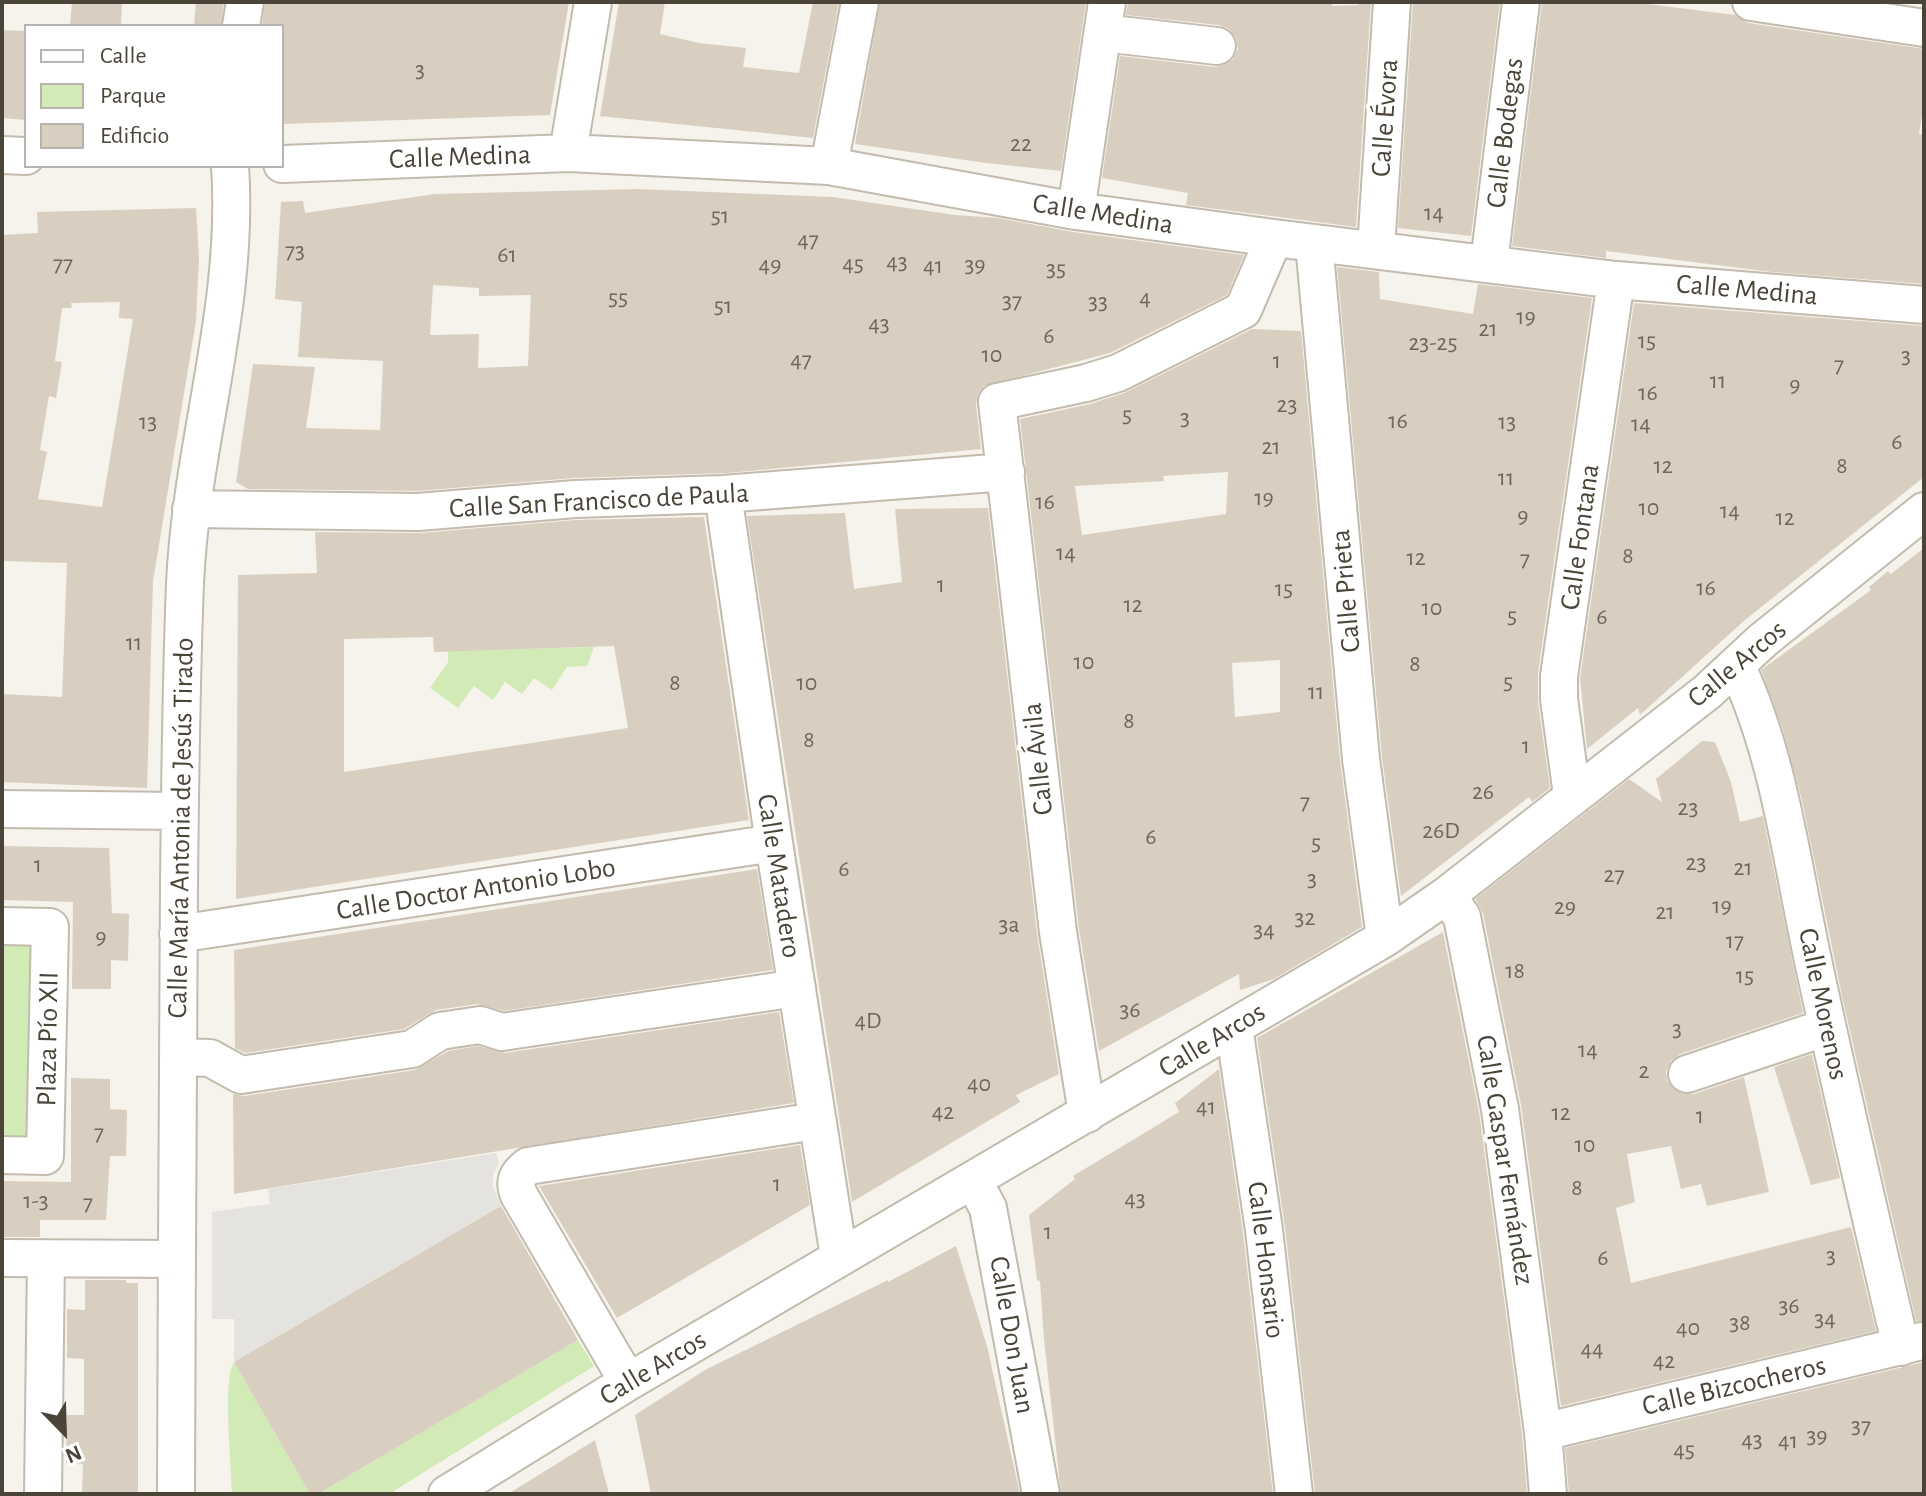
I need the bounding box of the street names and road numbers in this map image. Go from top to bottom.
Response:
street label: Calle Bodegas [1479,56,1531,210]
street label: Calle Évora [1364,58,1406,178]
street label: Calle Medina [388,138,532,176]
street label: Calle Medina [1030,186,1176,242]
street label: Calle Medina [1675,267,1819,313]
street label: Calle Fontana [1553,462,1607,612]
street label: Calle San Francisco de Paula [448,476,750,526]
street label: Calle Prieta [1324,528,1368,654]
street label: Calle Arcos [1681,613,1793,715]
street label: Calle María Antonia de Jesús Tirado [161,637,201,1019]
street label: Calle Ávila [1015,701,1061,817]
street label: Calle Matadero [749,792,809,960]
street label: Calle Doctor Antonio Lobo [334,850,618,928]
street label: Calle Morenos [1791,925,1855,1083]
street label: Plaza Pío XII [30,971,66,1107]
street label: Calle Arcos [1152,995,1272,1085]
street label: Calle Gaspar Fernández [1469,1033,1541,1287]
street label: Calle Honsario [1240,1180,1292,1340]
street label: Calle Don Juan [982,1254,1042,1416]
street label: Calle Arcos [593,1323,713,1413]
street label: Calle Bizcocheros [1639,1349,1829,1423]

